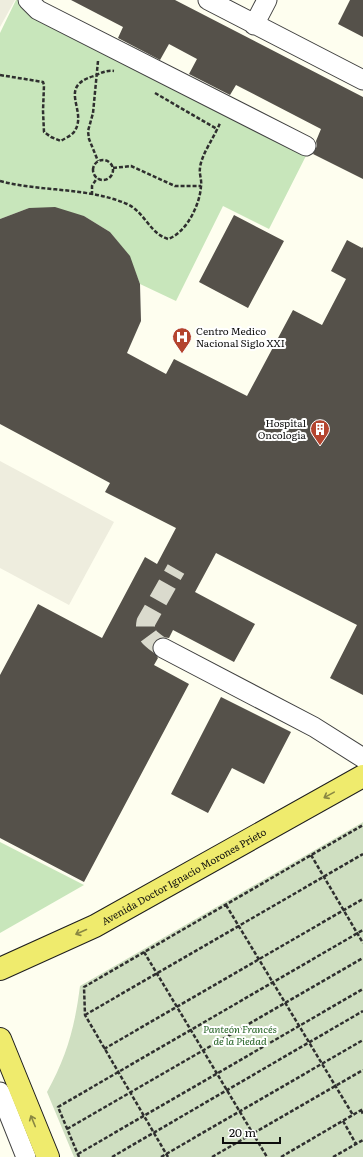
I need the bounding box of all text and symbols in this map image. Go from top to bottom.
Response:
place label: Centro Medico Nacional Siglo XXI [196,323,285,350]
hospital icon: Centro Medico Nacional Siglo XXI [171,326,193,354]
place label: Hospital Oncologia [258,415,307,442]
building icon: Hospital Oncologia [309,418,331,446]
one-way arrow [323,791,335,799]
street label: Avenida Doctor Ignacio Morones Prieto [98,824,269,928]
one-way arrow [75,929,87,936]
park label: Panteón Francés de la Piedad [203,1021,277,1048]
one-way arrow [29,1115,36,1127]
scale bar [223,1119,280,1145]
text: 20 m [229,1123,256,1141]

